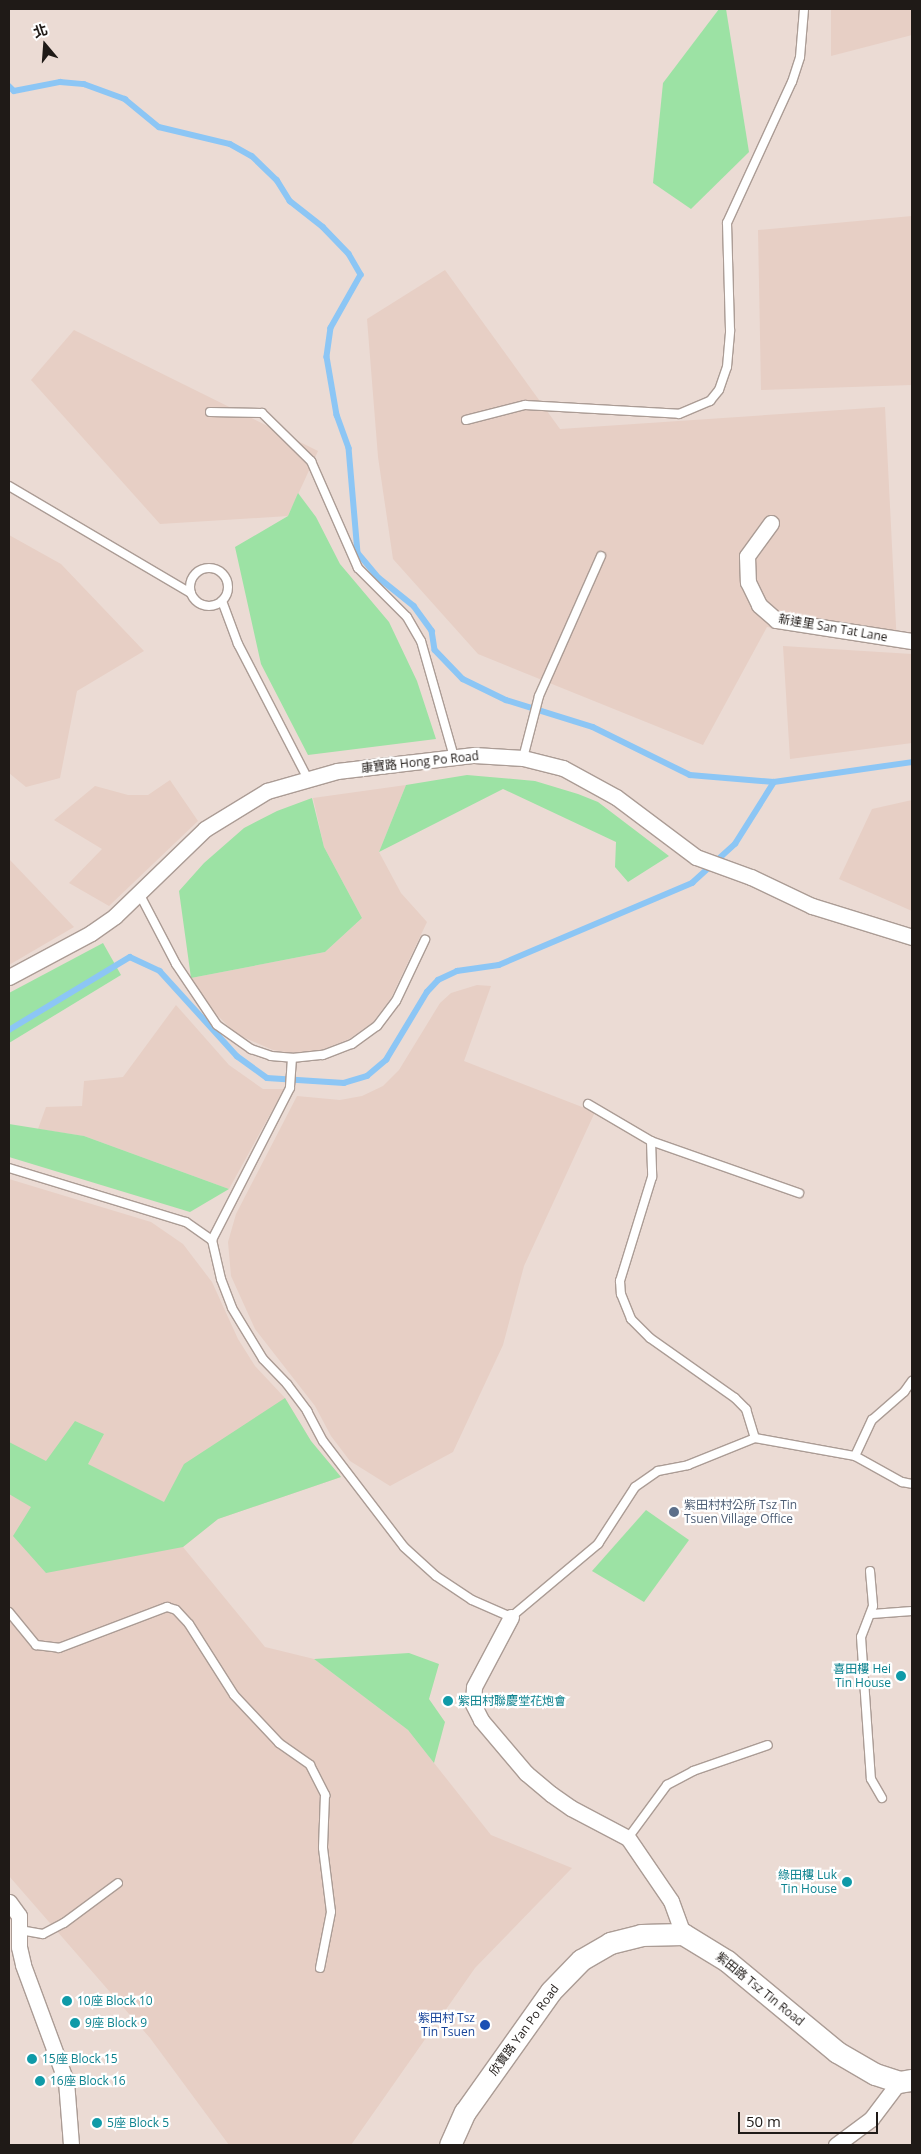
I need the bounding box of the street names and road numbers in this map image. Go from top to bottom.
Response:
street label: 新達里 San Tat Lane [777,611,889,645]
street label: 康寶路 Hong Po Road [360,749,480,775]
street label: 紫田路 Tsz Tin Road [713,1949,807,2029]
street label: 欣寶路 Yan Po Road [486,1982,562,2078]

